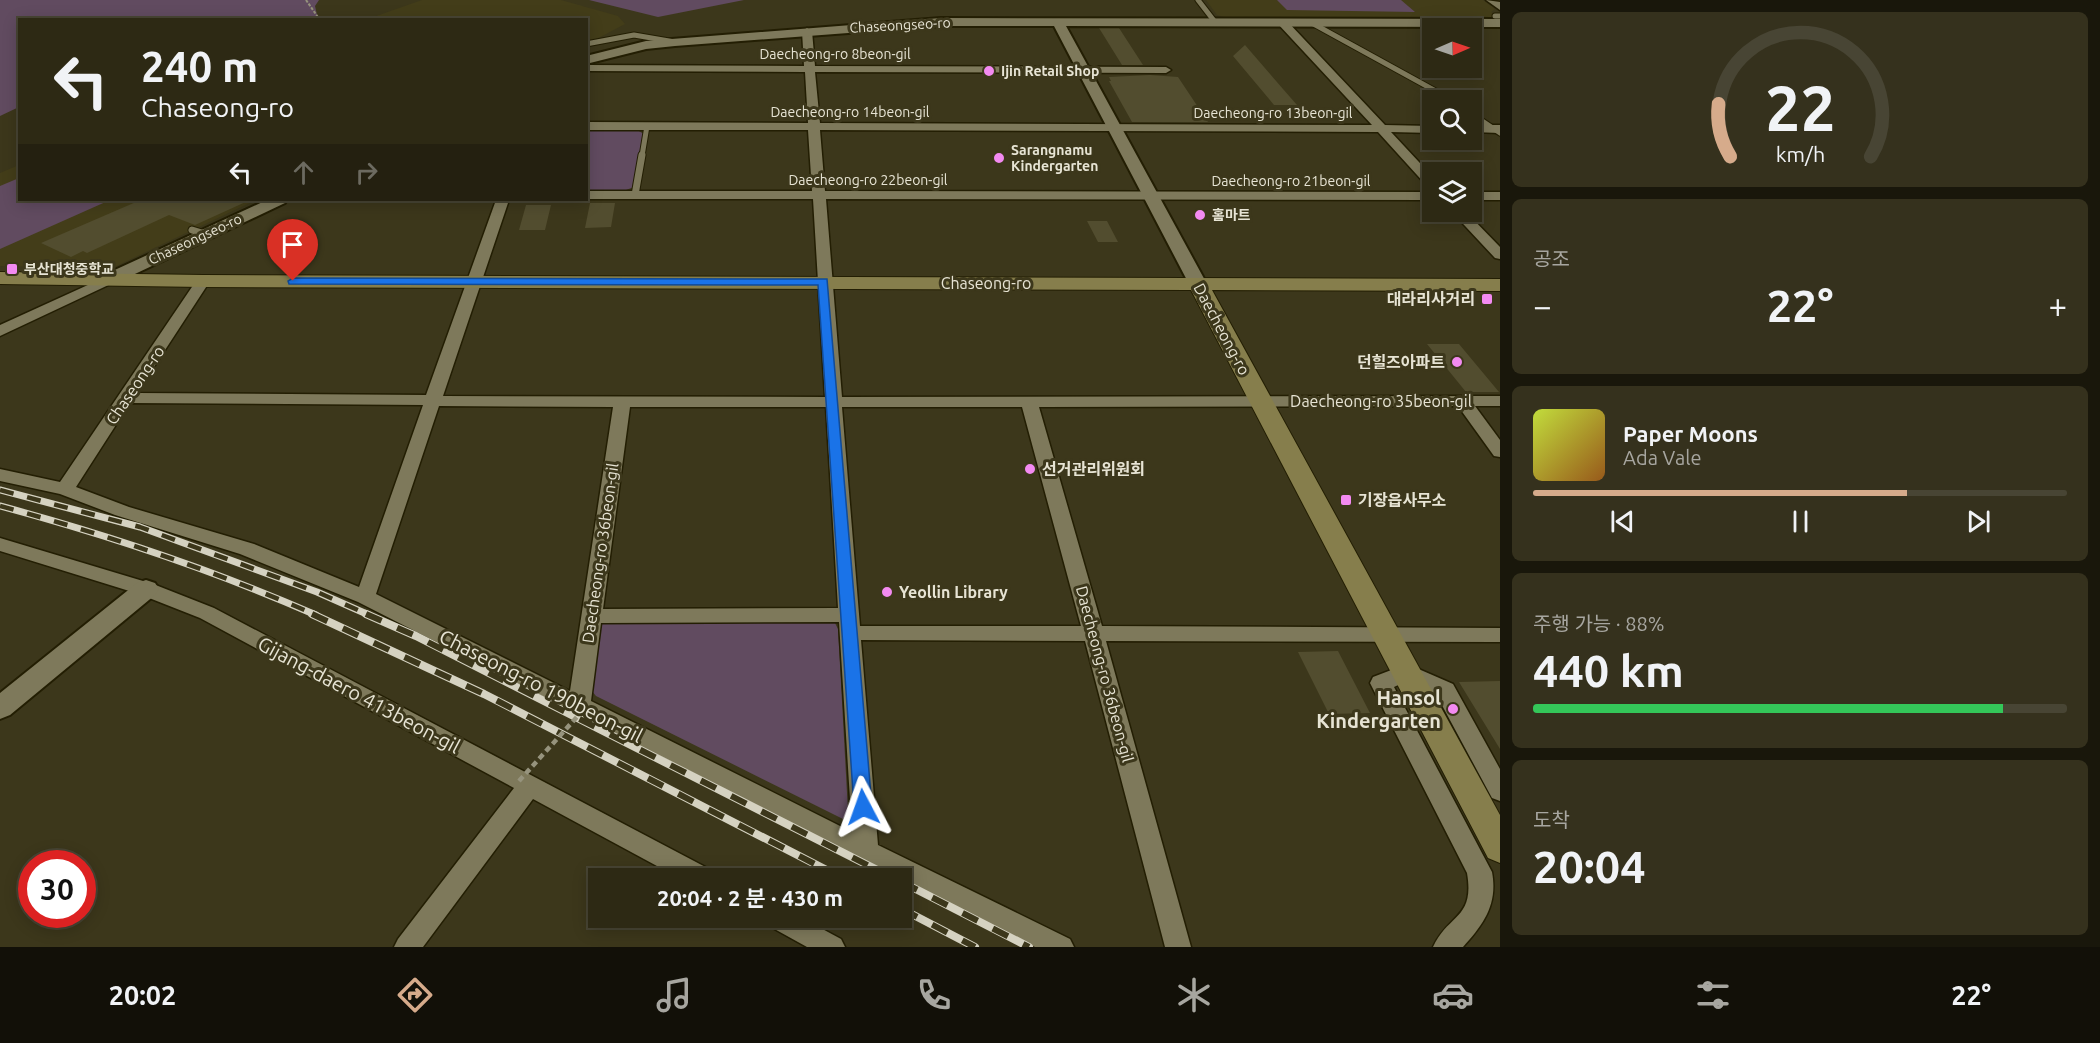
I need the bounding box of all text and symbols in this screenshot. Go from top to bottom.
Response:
street label: Chaseongseo-ro [849,14,951,36]
north arrow [1422,18,1482,78]
map controls [1422,18,1482,222]
icon: left [42,42,120,120]
text: 240 m [141,43,258,90]
street label: Daecheong-ro 8beon-gil [759,46,911,62]
place label: Ijin Retail Shop [1001,63,1099,79]
marker: Ijin Retail Shop [982,64,996,78]
text: 22 [1765,73,1835,143]
button: search [1422,90,1482,150]
text: Chaseong-ro [141,92,294,122]
street label: Daecheong-ro 14beon-gil [770,104,930,120]
street label: Daecheong-ro 13beon-gil [1193,105,1353,121]
place label: Sarangnamu Kindergarten [1011,142,1098,174]
text: km/h [1775,142,1825,166]
marker: Sarangnamu Kindergarten [992,151,1006,165]
icon: left [224,156,257,189]
icon: ahead [287,156,320,189]
icon: right [350,156,383,189]
button: layers [1422,162,1482,222]
street label: Daecheong-ro 22beon-gil [788,172,948,188]
street label: Daecheong-ro 21beon-gil [1211,173,1371,189]
place label: 홈마트 [1212,207,1251,223]
marker: 홈마트 [1193,208,1207,222]
street label: Chaseongseo-ro [146,210,244,268]
pin [267,219,318,281]
icon: arrive [276,228,309,261]
text: 공조 [1533,247,1570,270]
place label: 부산대청중학교 [24,261,114,277]
marker: 부산대청중학교 [5,262,19,276]
street label: Chaseong-ro [941,274,1031,292]
street label: Daecheong-ro [1190,280,1254,378]
text: 22° [1767,280,1833,331]
text: − [1533,287,1552,324]
text: + [2048,287,2067,324]
place label: 대라리사거리 [1387,290,1475,308]
marker: 대라리사거리 [1480,292,1494,306]
street label: Chaseong-ro [102,342,168,428]
place label: 던힐즈아파트 [1357,353,1445,371]
marker: 던힐즈아파트 [1450,355,1464,369]
street label: Daecheong-ro 35beon-gil [1290,392,1472,410]
text: Paper Moons [1623,421,1758,446]
text: Ada Vale [1623,446,1701,469]
place label: 선거관리위원회 [1042,460,1145,478]
street label: Daecheong-ro 36beon-gil [578,462,622,644]
marker: 선거관리위원회 [1023,462,1037,476]
place label: 기장읍사무소 [1358,491,1447,509]
marker: 기장읍사무소 [1339,493,1353,507]
icon: previous [1606,505,1639,538]
icon: pause [1784,505,1817,538]
icon: next [1962,505,1995,538]
place label: Yeollin Library [899,583,1008,601]
street label: Daecheong-ro 36beon-gil [1073,584,1137,764]
marker: Yeollin Library [880,585,894,599]
text: 주행 가능 · 88% [1533,612,1665,635]
street label: Chaseong-ro 190beon-gil [436,624,647,747]
street label: Gijang-daero 413beon-gil [254,631,464,758]
text: 440 km [1533,645,1684,696]
place label: Hansol Kindergarten [1316,686,1441,732]
marker: Hansol Kindergarten [1446,702,1460,716]
position arrow [831,775,895,839]
text: 도착 [1533,808,1570,831]
text: 20:04 [1533,841,1646,892]
speed limit sign: 30 [18,850,96,928]
text: 20:04 · 2 분 · 430 m [657,885,843,910]
icon: directions [394,974,436,1016]
icon: music [653,974,695,1016]
icon: phone [913,974,955,1016]
icon: climate [1173,974,1215,1016]
icon: car [1432,974,1474,1016]
icon: filters [1692,974,1734,1016]
text: 20:02 [109,980,176,1010]
text: 22° [1951,980,1991,1010]

